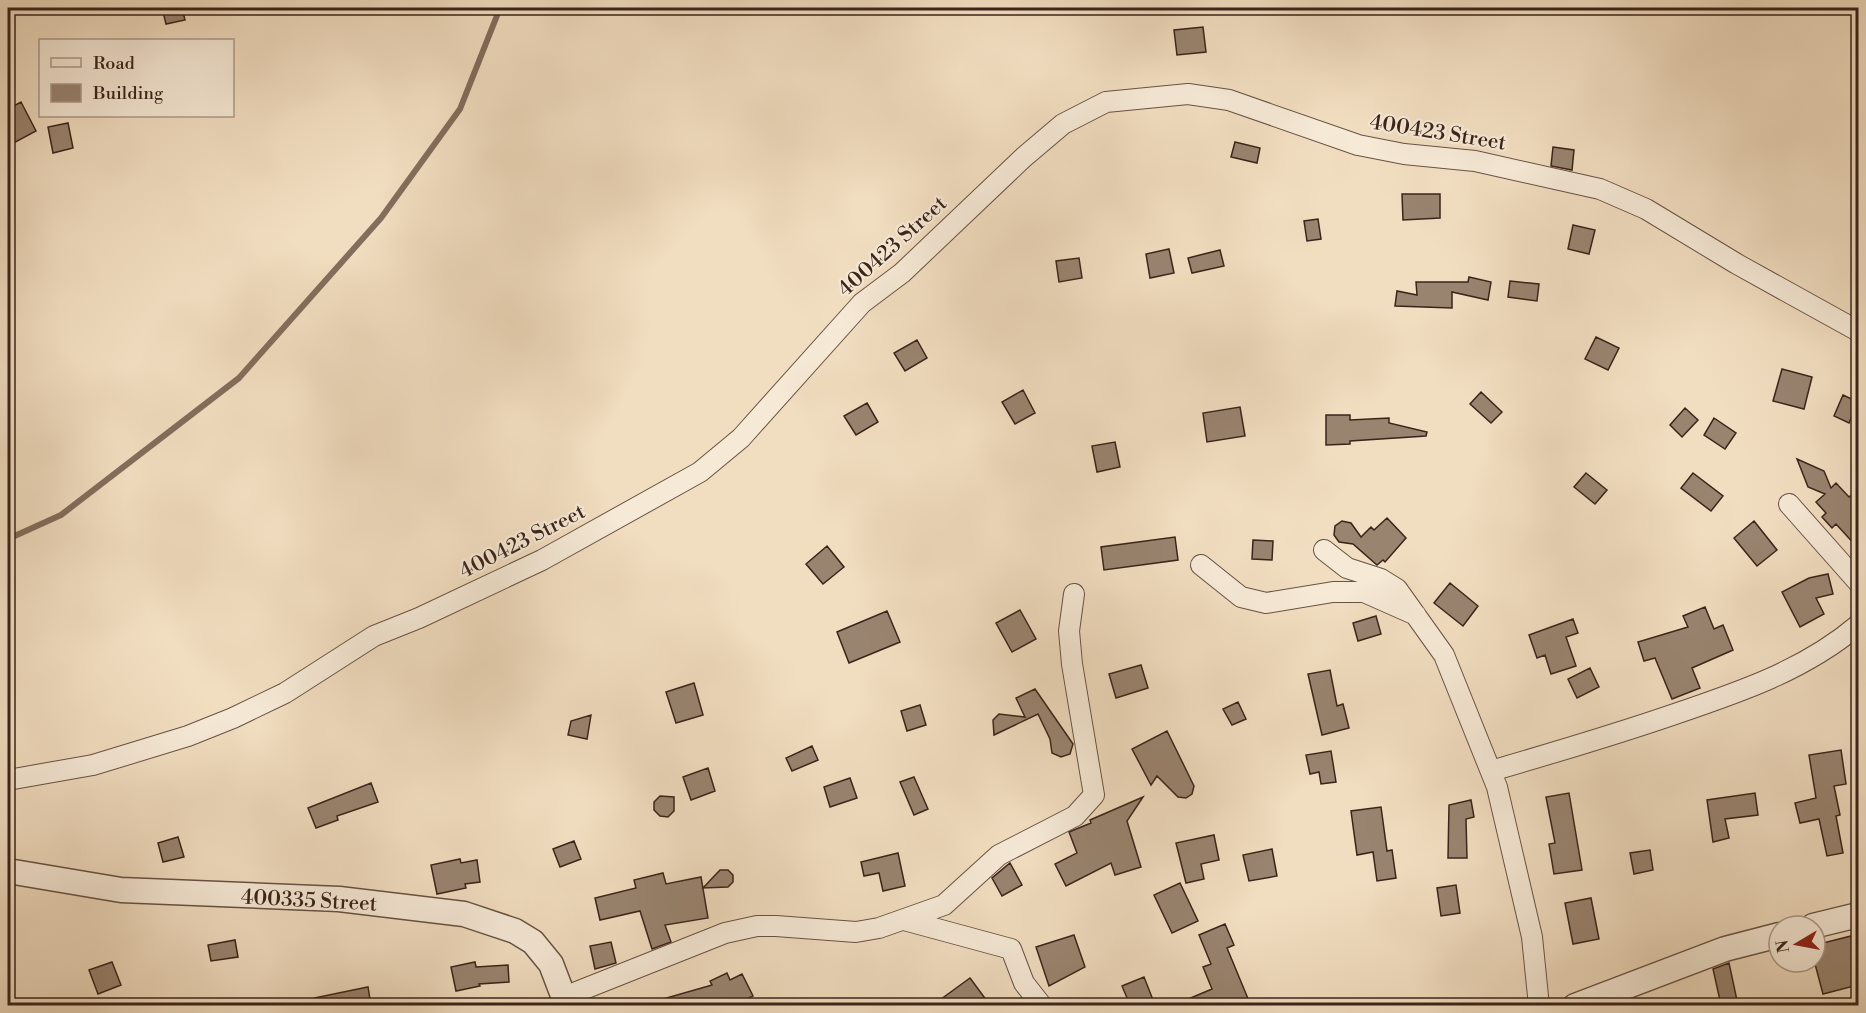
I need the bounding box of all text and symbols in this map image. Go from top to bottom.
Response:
legend [39,39,234,117]
text: Road [93,52,136,75]
text: Building [92,82,164,105]
street label: 400423 Street [1368,109,1508,157]
street label: 400423 Street [833,191,953,302]
street label: 400423 Street [455,499,590,585]
street label: 400335 Street [240,884,378,918]
north arrow [1767,914,1827,974]
text: N [1772,938,1794,954]

